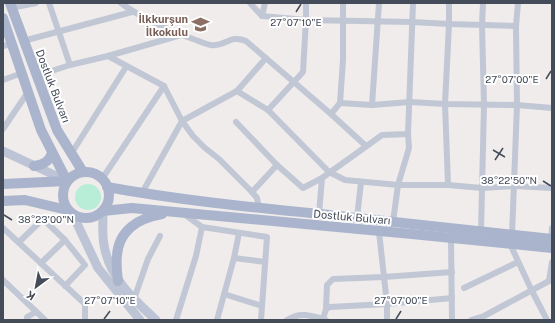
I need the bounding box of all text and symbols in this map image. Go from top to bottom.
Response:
place label: İlkkurşun İlkokulu [138,12,188,38]
school or university icon: İlkkurşun İlkokulu [191,15,211,35]
text: 27°07'10"E [270,16,322,28]
street label: Dostluk Bulvarı [34,48,72,124]
text: 27°07'00"E [485,73,539,85]
text: 38°22'50"N [481,174,537,186]
street label: Dostluk Bulvarı [313,208,391,226]
text: 38°23'00"N [18,213,74,225]
north arrow [16,267,56,307]
text: K [24,288,37,303]
text: 27°07'10"E [84,294,136,306]
text: 27°07'00"E [374,294,428,306]

